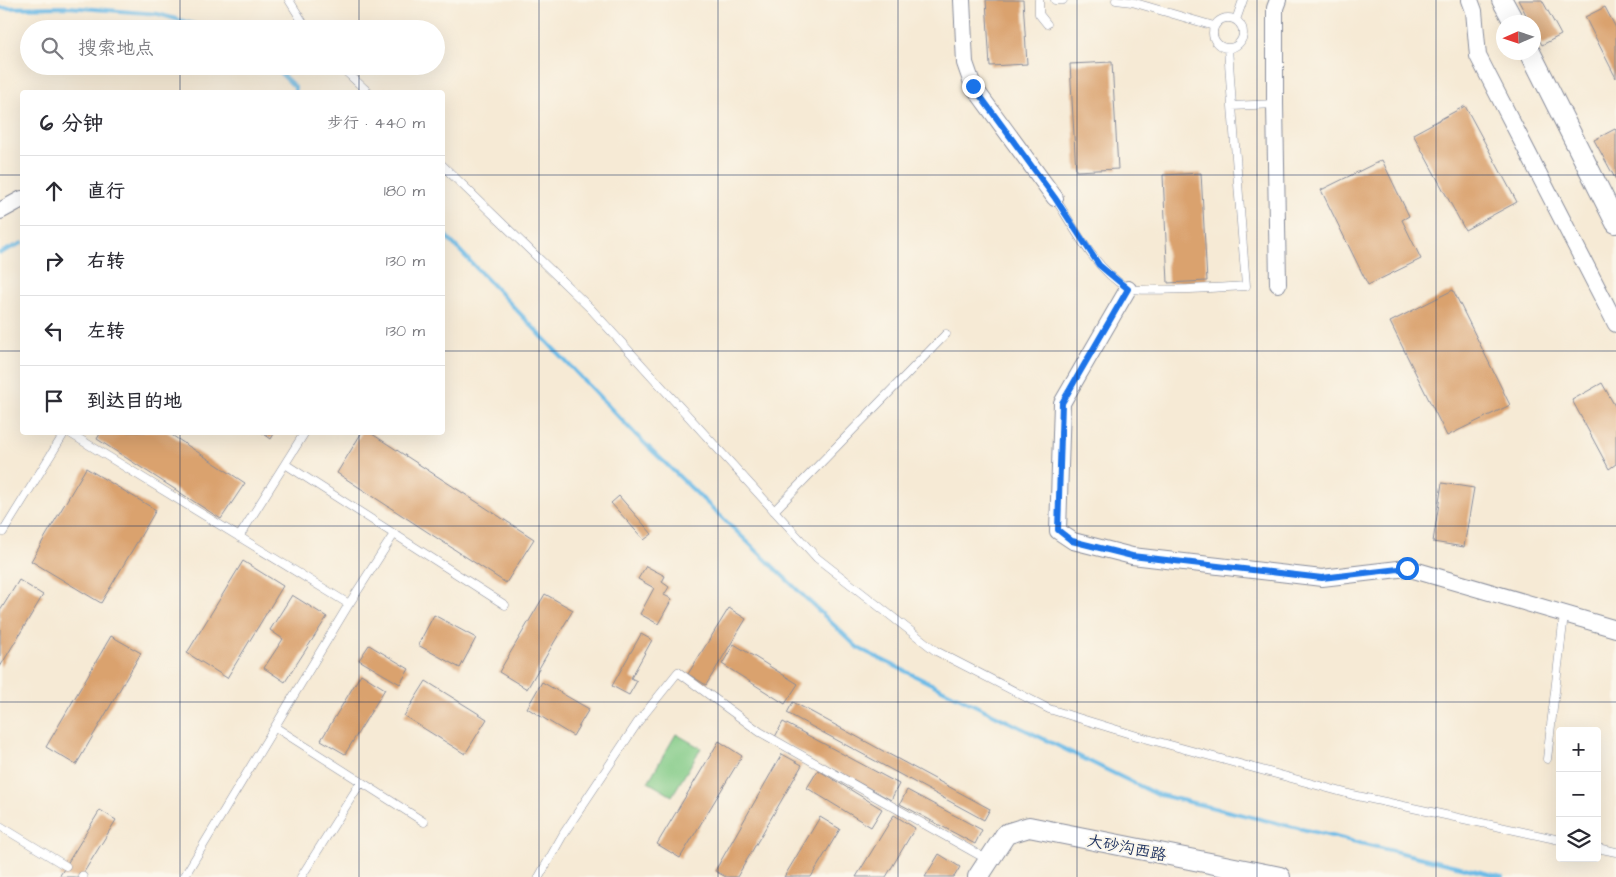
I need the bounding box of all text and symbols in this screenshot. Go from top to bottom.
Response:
north arrow [1496,15,1541,60]
search box [20,20,445,75]
icon: search [38,34,66,62]
text: 搜索地点 [78,35,154,62]
route end [962,75,985,98]
text: 6 分钟 [40,109,104,138]
text: 步行 · 440 m [327,112,425,134]
icon: ahead [40,177,68,205]
text: 直行 [87,178,125,205]
text: 180 m [384,180,425,202]
icon: right [40,247,68,275]
text: 右转 [87,248,125,275]
text: 130 m [386,250,425,272]
icon: left [40,317,68,345]
text: 左转 [87,318,125,345]
text: 130 m [386,320,425,342]
icon: arrive [40,387,68,415]
text: 到达目的地 [87,388,182,415]
route start [1396,557,1419,580]
map controls [1556,727,1601,862]
button: + [1556,727,1601,772]
button: − [1556,772,1601,817]
button: layers [1556,817,1601,862]
street label: 大砂沟西路 [1085,830,1168,866]

